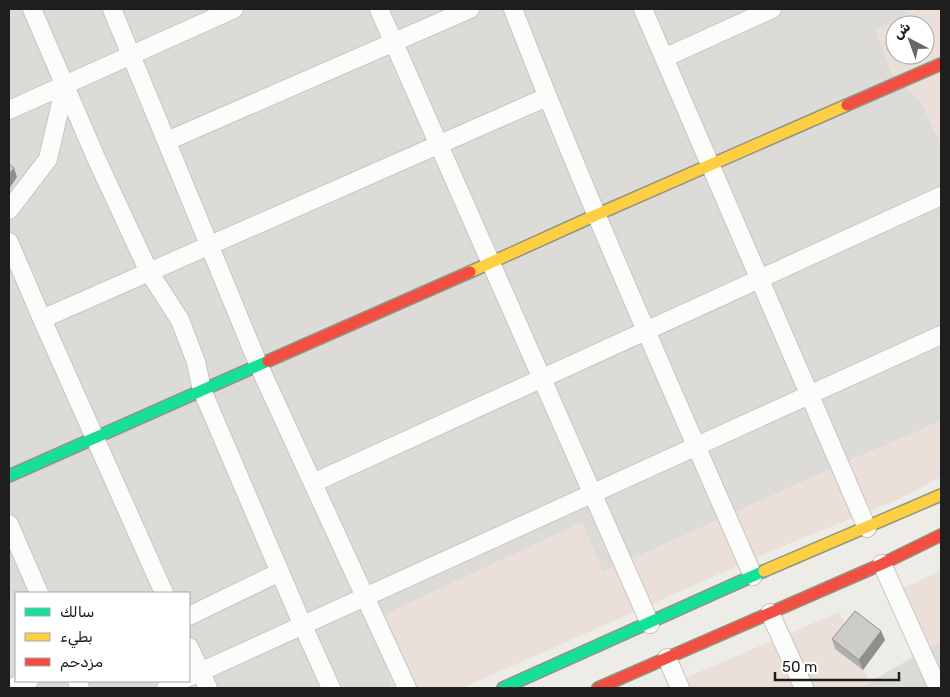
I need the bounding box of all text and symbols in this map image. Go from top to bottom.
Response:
north arrow [885,15,935,65]
text: ش [890,18,914,43]
legend [15,592,190,682]
text: سالك [60,603,95,621]
text: بطيء [60,628,93,649]
scale bar [775,650,899,682]
text: مزدحم [60,653,103,672]
text: 50 m [782,658,817,676]

